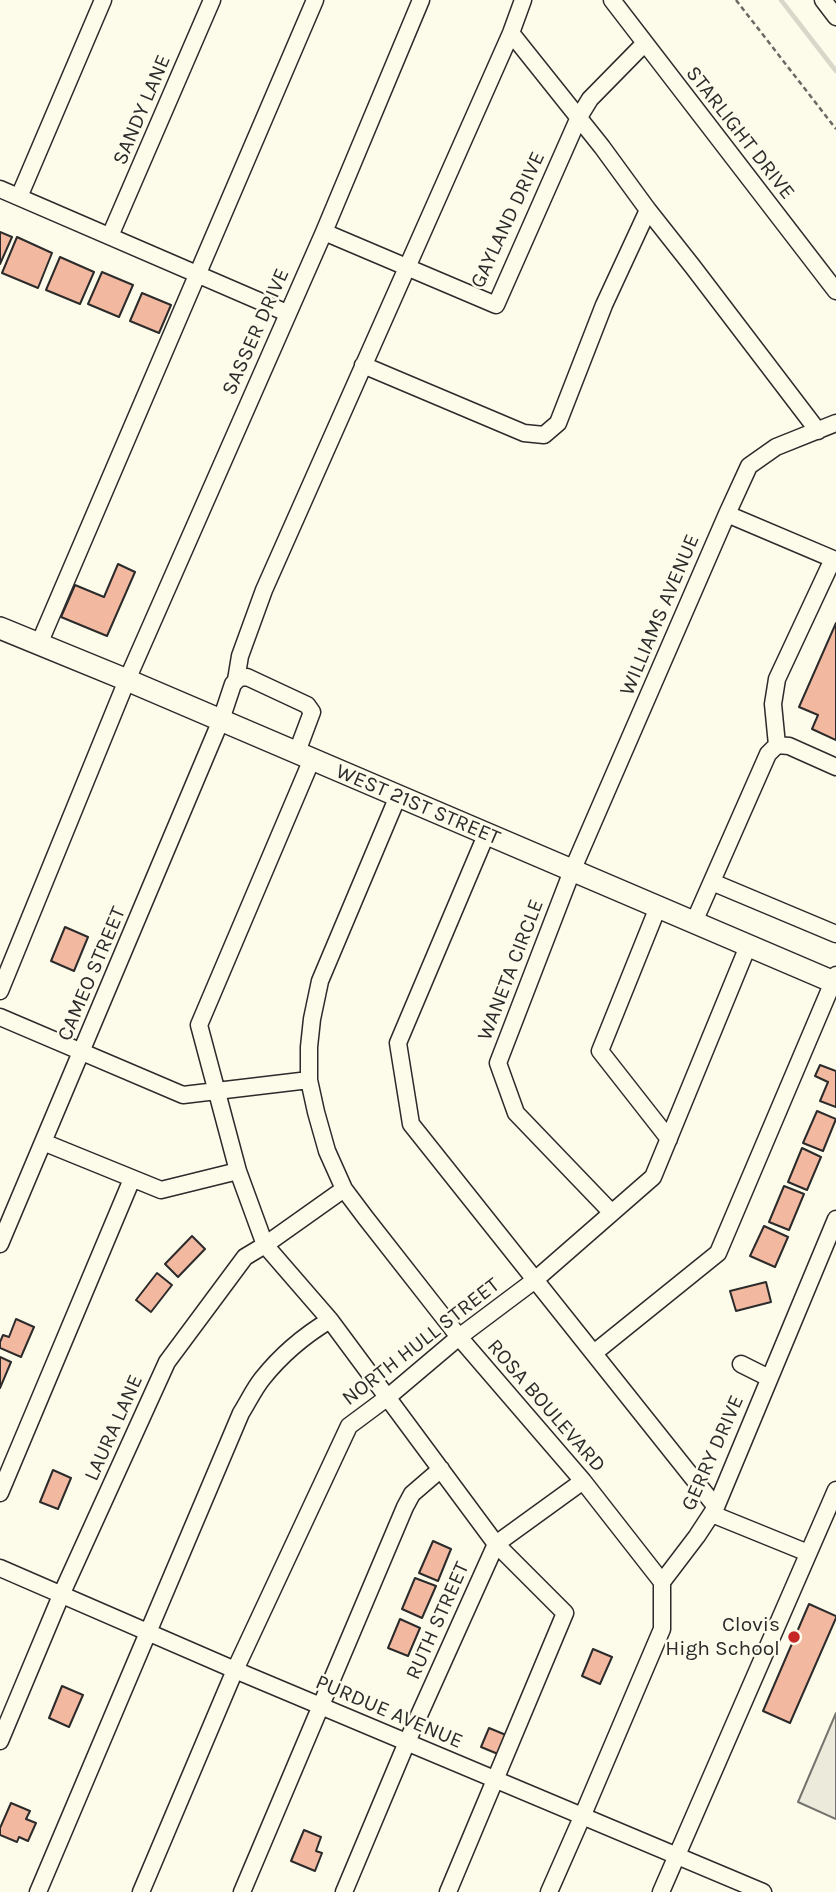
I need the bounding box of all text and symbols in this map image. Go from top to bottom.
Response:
street label: SANDY LANE [108,51,176,169]
street label: STARLIGHT DRIVE [680,61,800,205]
street label: GAYLAND DRIVE [465,148,551,292]
street label: SASSER DRIVE [217,265,295,399]
street label: WILLIAMS AVENUE [615,531,705,699]
street label: WEST 21ST STREET [332,759,504,851]
street label: WANETA CIRCLE [473,896,549,1044]
street label: CAMEO STREET [52,903,132,1045]
street label: NORTH HULL STREET [337,1273,505,1411]
street label: ROSA BOULEVARD [481,1334,611,1478]
street label: LAURA LANE [79,1371,149,1485]
street label: GERRY DRIVE [676,1391,750,1515]
street label: RUTH STREET [401,1558,475,1684]
place label: Clovis High School [665,1612,780,1662]
marker: Clovis High School [786,1629,802,1645]
street label: PURDUE AVENUE [312,1670,466,1754]

